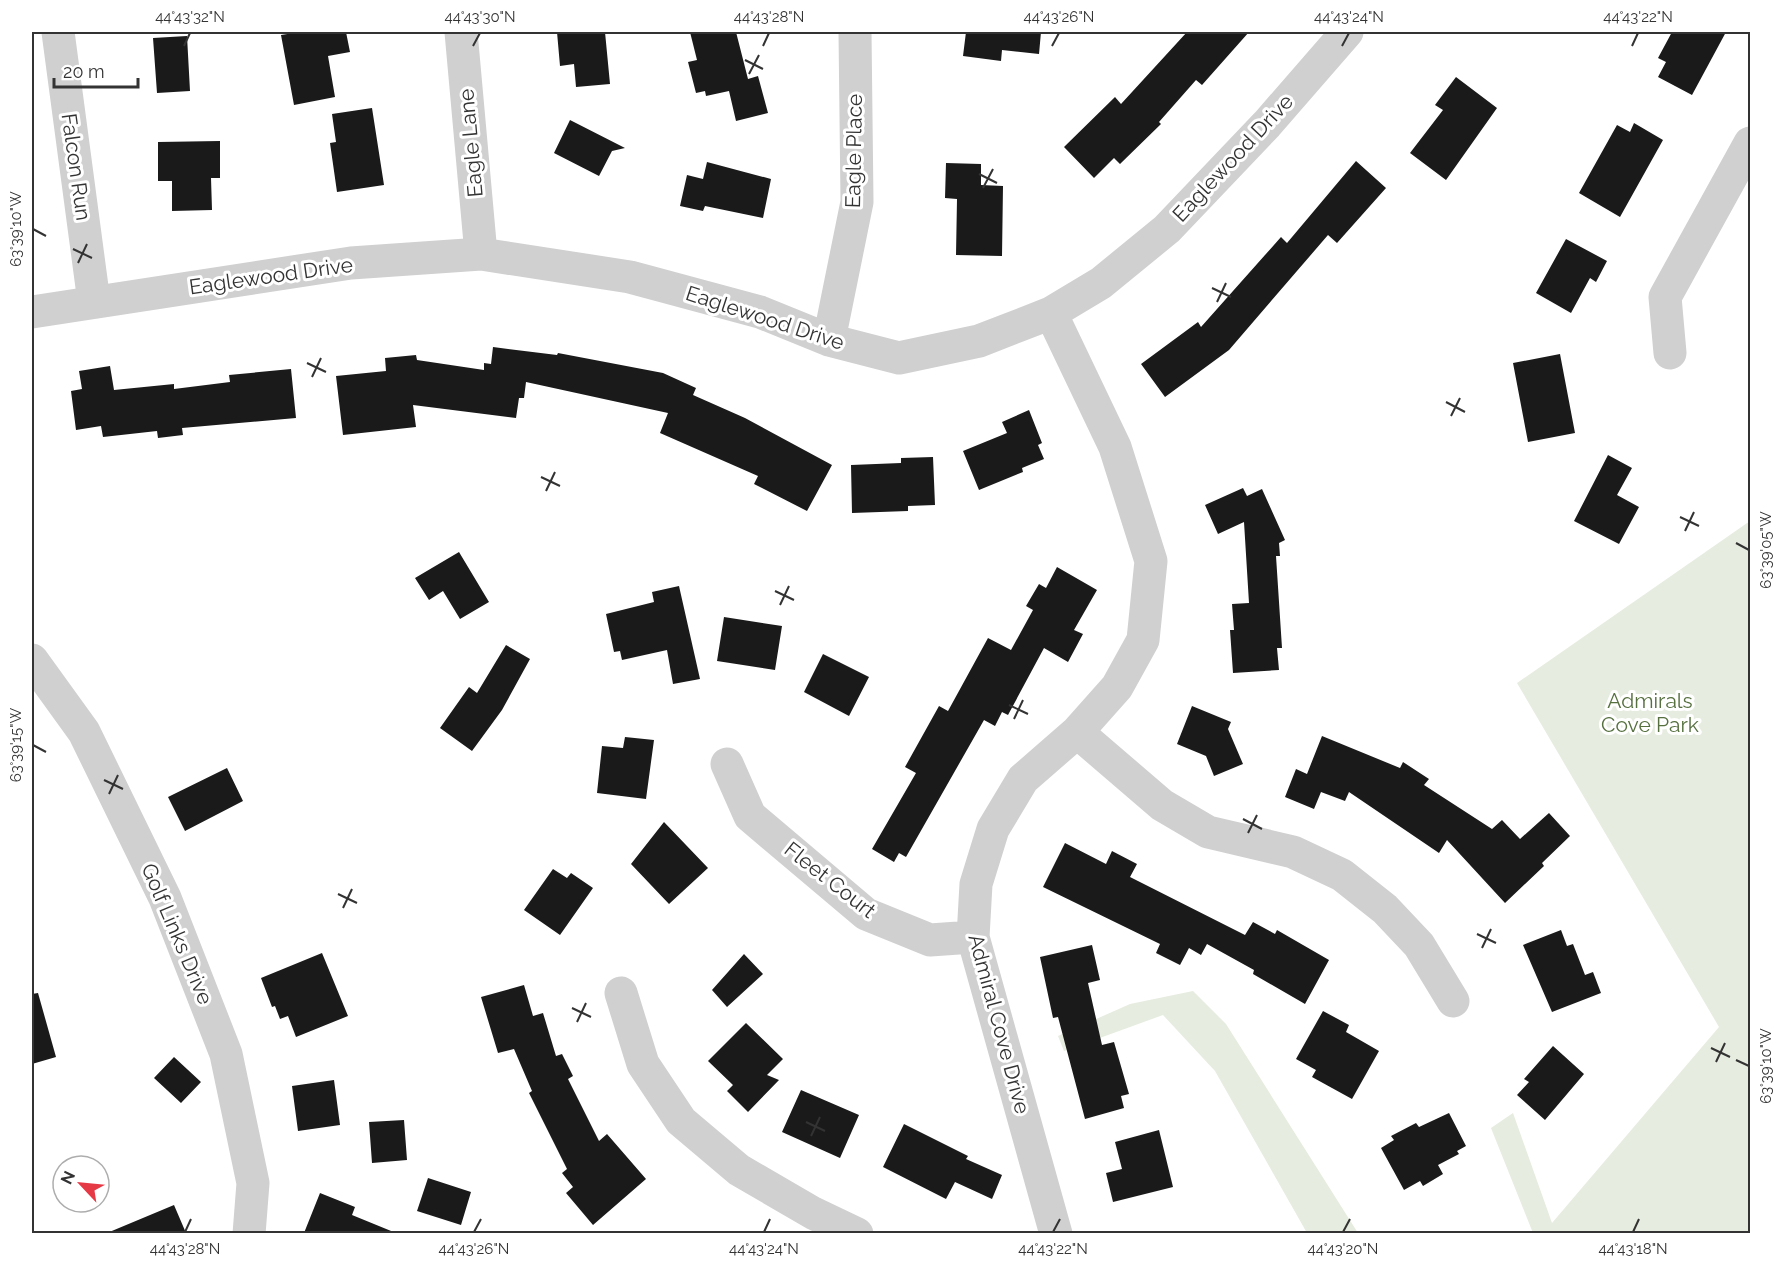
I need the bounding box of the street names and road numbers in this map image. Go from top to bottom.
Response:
street label: Eagle Lane [453,88,488,198]
street label: Eaglewood Drive [1167,89,1298,227]
street label: Eagle Place [840,94,867,208]
street label: Falcon Run [57,112,96,222]
street label: Eaglewood Drive [187,252,354,299]
street label: Eaglewood Drive [683,280,848,355]
street label: Fleet Court [780,836,881,923]
street label: Golf Links Drive [136,859,218,1008]
street label: Admiral Cove Drive [963,931,1036,1117]

